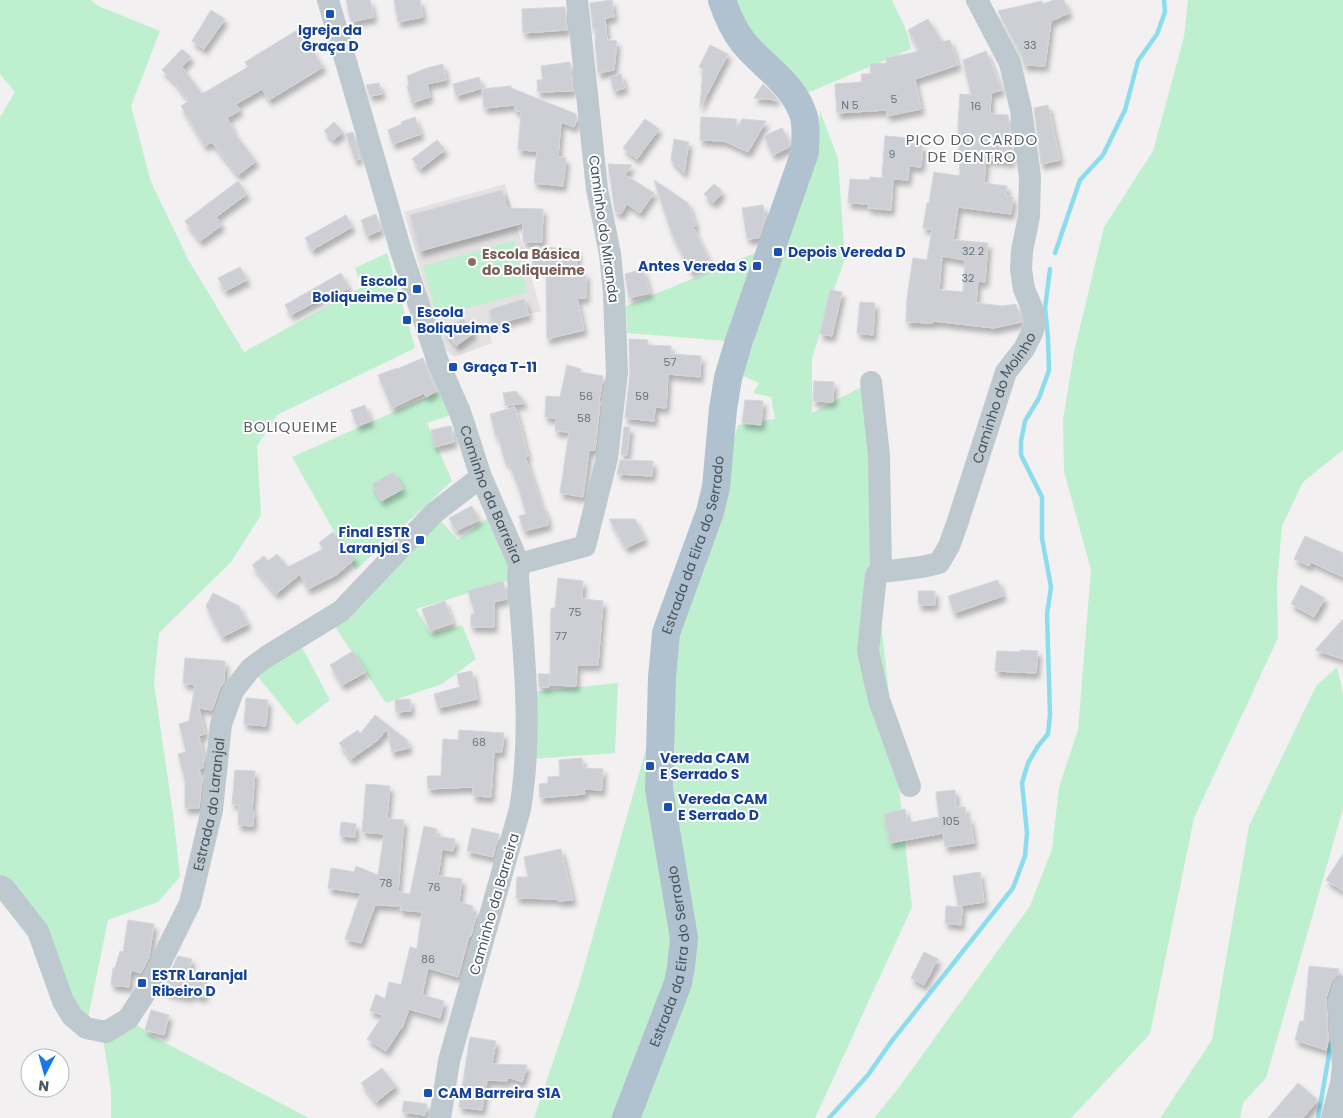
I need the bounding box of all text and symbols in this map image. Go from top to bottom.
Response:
marker: Igreja da Graça D [324,8,336,20]
place label: Igreja da Graça D [298,20,362,56]
house number: 33 [1024,37,1036,53]
house number: 5 [891,91,898,107]
house number: N 5 [841,97,859,113]
house number: 16 [971,98,981,114]
district label: PICO DO CARDO DE DENTRO [906,129,1038,167]
house number: 9 [889,146,896,162]
street label: Caminho do Miranda [584,154,624,304]
place label: Depois Vereda D [788,242,906,262]
house number: 32 2 [962,243,984,259]
place label: Escola Básica do Boliqueime [482,244,585,280]
marker: Depois Vereda D [772,246,784,258]
marker: Escola Básica do Boliqueime [466,256,478,268]
place label: Antes Vereda S [638,256,747,276]
marker: Antes Vereda S [751,260,763,272]
house number: 32 [962,270,974,286]
place label: Escola Boliqueime D [312,271,407,307]
marker: Escola Boliqueime D [411,283,423,295]
place label: Escola Boliqueime S [417,302,511,338]
marker: Escola Boliqueime S [401,314,413,326]
street label: Caminho do Moinho [967,329,1041,466]
house number: 57 [664,354,676,370]
place label: Graça T-11 [463,357,537,377]
marker: Graça T-11 [447,361,459,373]
house number: 56 [579,388,593,404]
house number: 59 [635,388,649,404]
house number: 58 [577,410,591,426]
district label: BOLIQUEIME [243,416,339,437]
street label: Caminho da Barreira [455,423,527,566]
street label: Estrada da Eira do Serrado [656,455,729,637]
place label: Final ESTR Laranjal S [339,522,410,558]
marker: Final ESTR Laranjal S [414,534,426,546]
house number: 75 [569,604,582,620]
house number: 77 [555,628,567,644]
house number: 68 [472,734,486,750]
street label: Estrada do Laranjal [188,737,230,873]
place label: Vereda CAM E Serrado S [660,748,749,784]
marker: Vereda CAM E Serrado S [644,760,656,772]
place label: Vereda CAM E Serrado D [678,789,767,825]
marker: Vereda CAM E Serrado D [662,801,674,813]
house number: 105 [942,813,960,829]
street label: Caminho da Barreira [464,831,524,977]
street label: Estrada da Eira do Serrado [644,864,695,1050]
house number: 78 [380,875,393,891]
house number: 76 [428,879,441,895]
house number: 86 [421,951,435,967]
place label: ESTR Laranjal Ribeiro D [152,965,247,1001]
marker: ESTR Laranjal Ribeiro D [136,977,148,989]
north arrow [20,1048,70,1098]
text: N [37,1075,50,1096]
place label: CAM Barreira S1A [438,1083,562,1103]
marker: CAM Barreira S1A [422,1087,434,1099]

